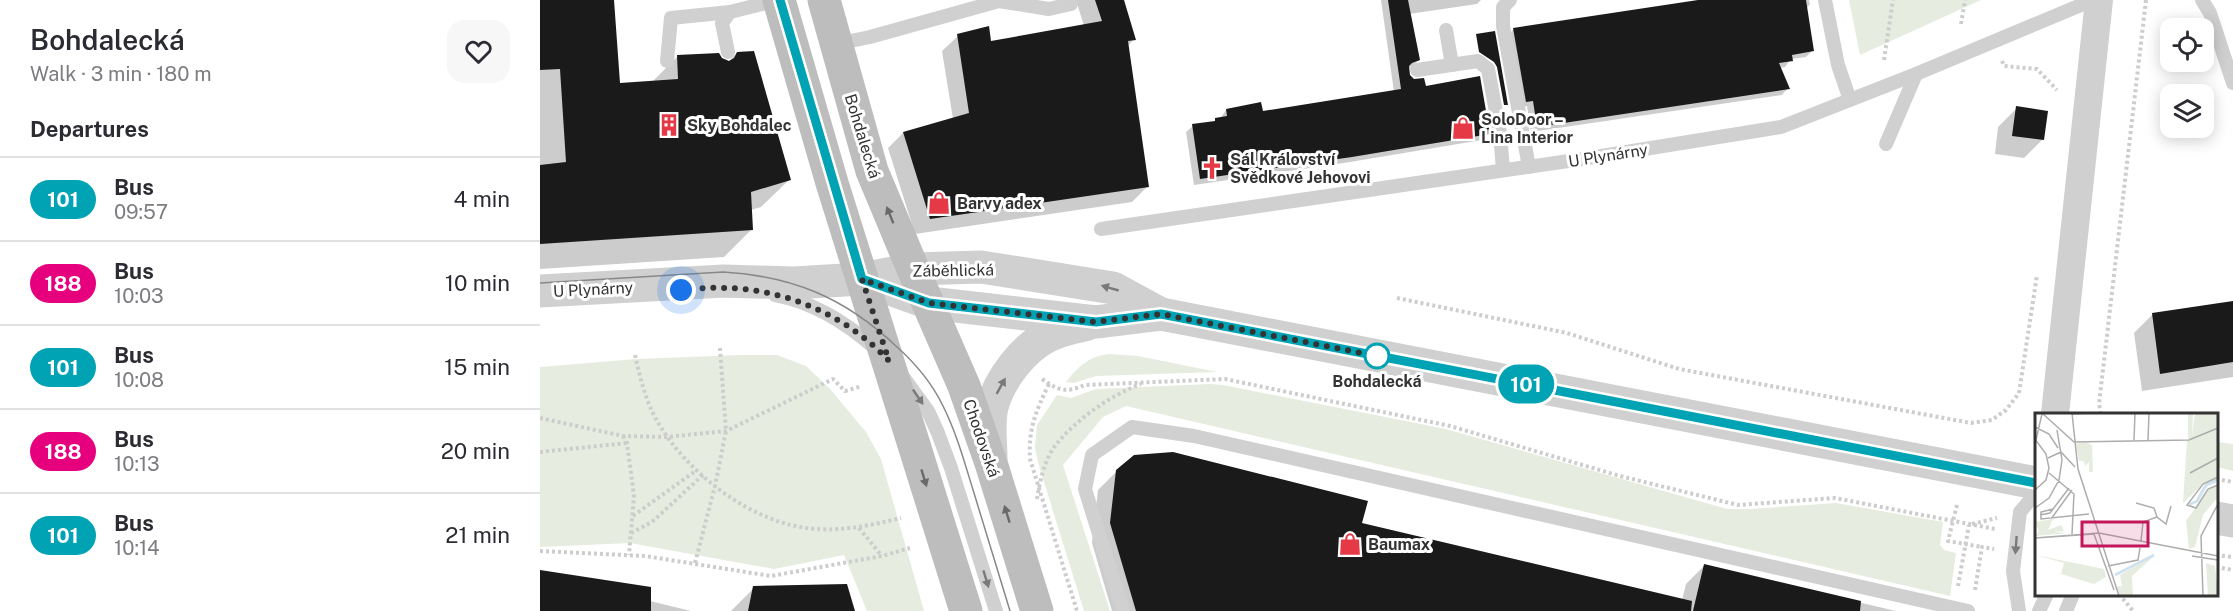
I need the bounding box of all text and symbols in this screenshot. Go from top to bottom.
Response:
map controls [2160,18,2214,138]
button: locate [2160,18,2214,72]
button: heart [447,20,510,83]
text: Bohdalecká [30,23,185,56]
text: Walk · 3 min · 180 m [30,62,212,86]
button: layers [2160,84,2214,138]
street label: Bohdalecká [841,92,884,181]
place label: SoloDoor – Lina Interior [1481,110,1573,147]
building icon: Sky Bohdalec [656,112,682,138]
shop icon: SoloDoor – Lina Interior [1450,115,1476,141]
text: Departures [30,116,149,142]
place label: Sky Bohdalec [687,116,792,135]
street label: U Plynárny [1567,140,1650,171]
place label: Sál Království Svědkové Jehovovi [1230,150,1371,187]
church icon: Sál Království Svědkové Jehovovi [1199,155,1225,181]
text: Bus [114,174,154,200]
text: 4 min [454,186,510,212]
text: 101 [47,187,79,212]
shop icon: Barvy adex [926,190,952,216]
place label: Barvy adex [957,194,1042,213]
text: 09:57 [114,200,168,224]
one-way arrow [885,206,895,224]
text: Bus [114,258,154,284]
street label: Záběhlická [912,260,994,281]
text: 10 min [445,270,510,296]
text: 188 [44,271,82,296]
your location [666,275,696,305]
street label: U Plynárny [552,278,634,301]
one-way arrow [1101,283,1119,292]
text: 10:03 [114,284,164,308]
text: Bus [114,342,154,368]
marker: Bohdalecká [1364,343,1390,369]
text: 15 min [444,354,510,380]
text: 101 [47,355,79,380]
line badge: 101 [1492,364,1560,404]
text: 10:08 [114,368,164,392]
place label: Bohdalecká [1332,372,1422,391]
text: 101 [1510,372,1542,397]
one-way arrow [996,378,1007,394]
one-way arrow [912,388,924,404]
street label: Chodovská [959,397,1004,480]
inset map [2035,413,2218,596]
text: Bus [114,426,154,452]
text: 20 min [441,438,510,464]
text: 188 [44,439,82,464]
text: 10:13 [114,452,160,476]
one-way arrow [920,469,930,487]
one-way arrow [1002,505,1011,523]
text: Bus [114,510,154,536]
text: 21 min [445,522,510,548]
text: 101 [47,523,79,548]
shop icon: Baumax [1337,531,1363,557]
place label: Baumax [1368,535,1431,554]
one-way arrow [2011,535,2021,554]
text: 10:14 [114,536,160,560]
one-way arrow [981,570,991,588]

